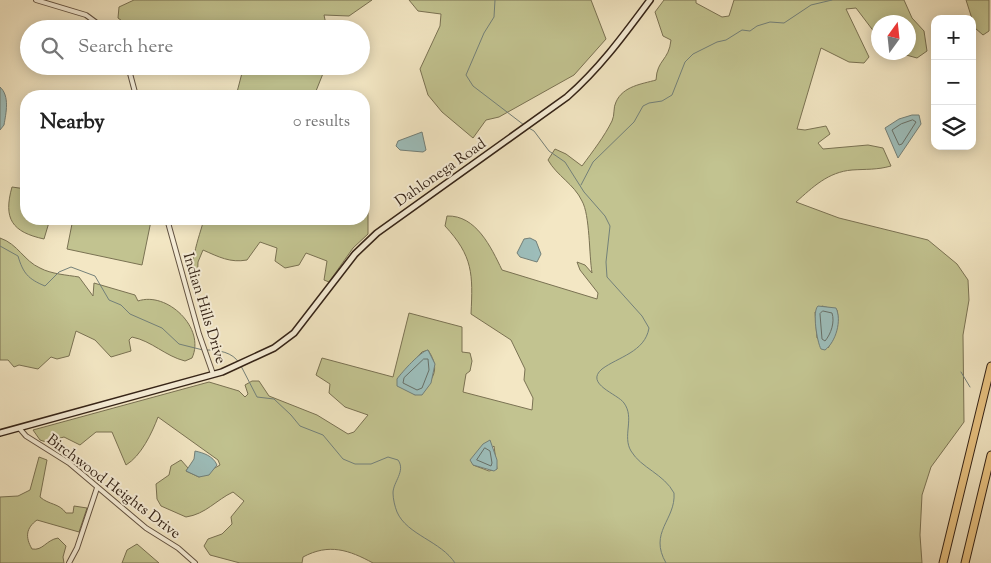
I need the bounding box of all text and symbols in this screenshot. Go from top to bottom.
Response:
north arrow [871,15,916,60]
map controls [931,15,976,150]
button: + [931,15,976,60]
search box [20,20,370,75]
icon: search [38,34,66,62]
text: Search here [78,34,173,61]
button: − [931,60,976,105]
button: layers [931,105,976,150]
text: Nearby [40,108,105,138]
text: 0 results [293,111,350,134]
street label: Dahlonega Road [391,134,491,212]
street label: Indian Hills Drive [177,250,230,367]
street label: Birchwood Heights Drive [42,430,184,545]

